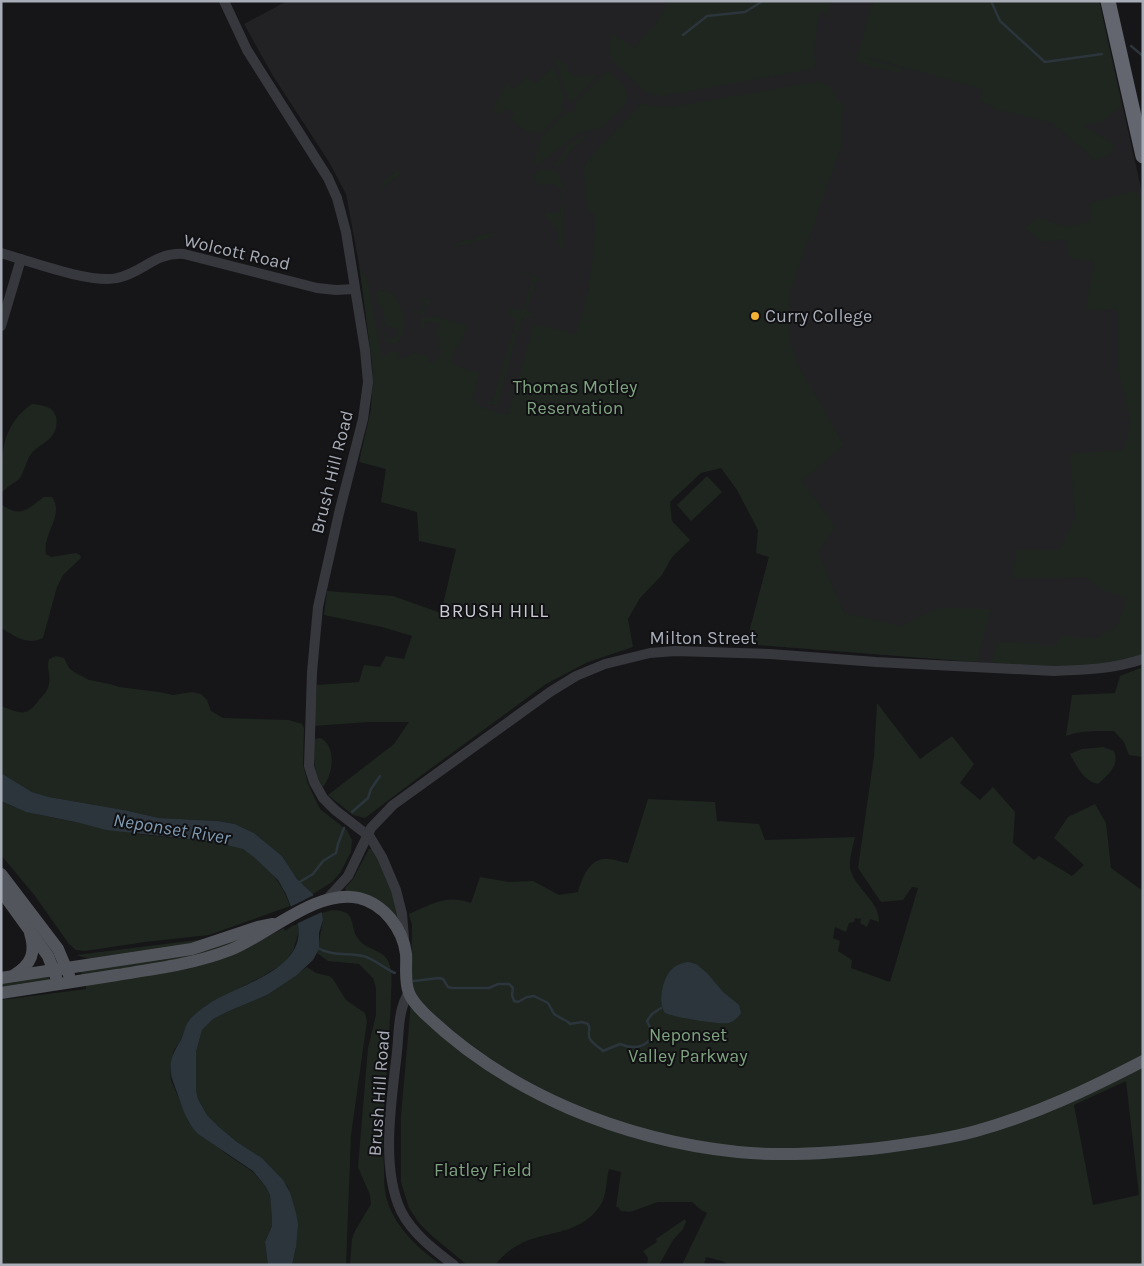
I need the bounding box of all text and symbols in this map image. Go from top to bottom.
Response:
street label: Wolcott Road [182,229,292,275]
place label: Curry College [765,305,872,327]
marker: Curry College [749,310,761,322]
park label: Thomas Motley Reservation [513,376,638,419]
street label: Brush Hill Road [306,408,358,536]
district label: BRUSH HILL [439,600,549,622]
street label: Milton Street [650,627,757,649]
water label: Neponset River [112,809,233,849]
park label: Neponset Valley Parkway [628,1024,748,1067]
street label: Brush Hill Road [364,1029,394,1157]
park label: Flatley Field [434,1159,532,1181]

